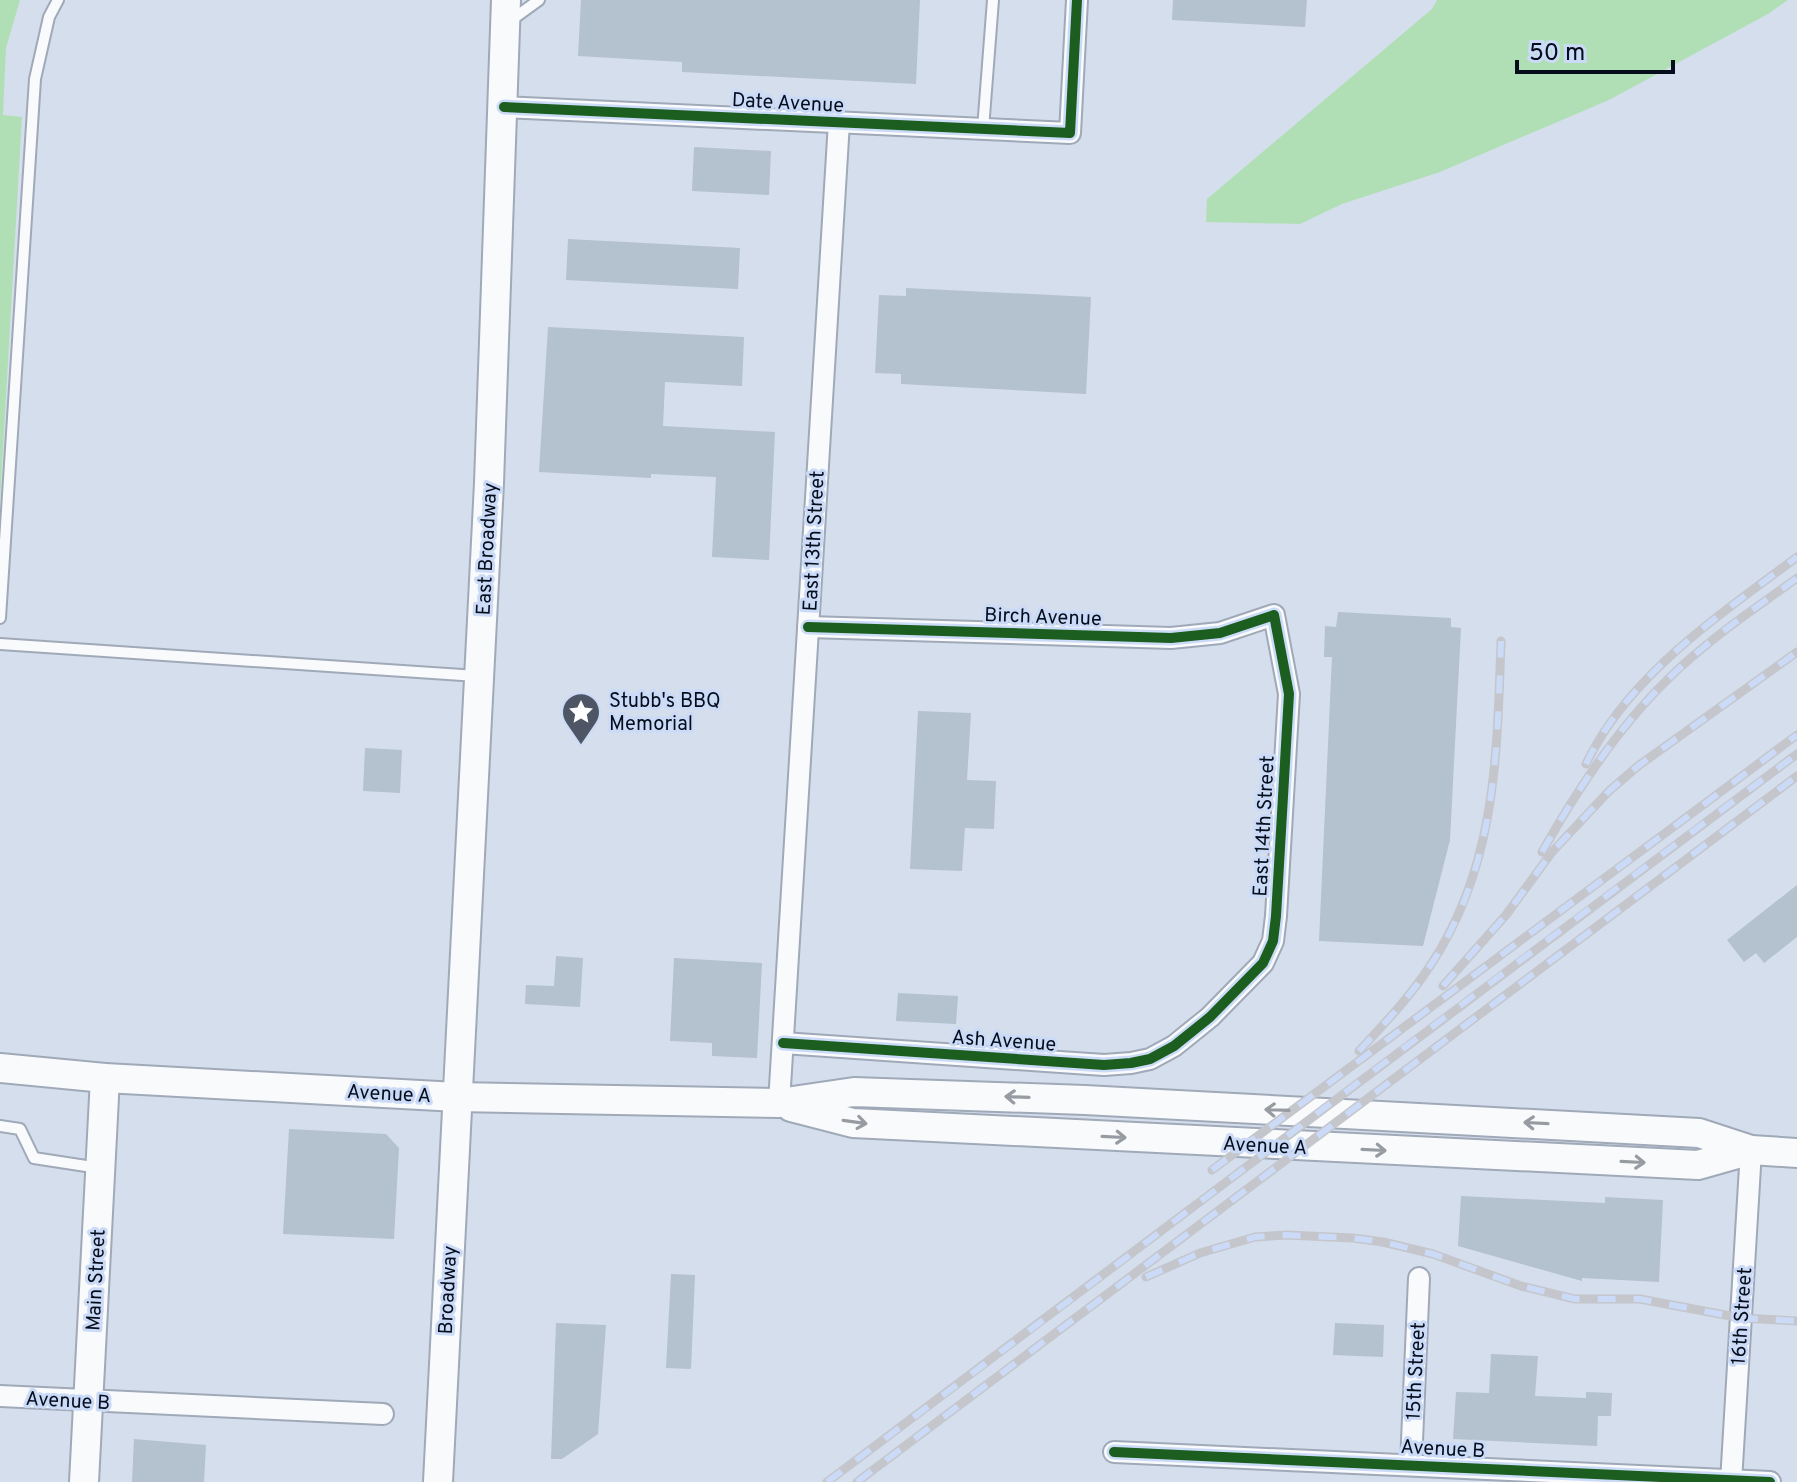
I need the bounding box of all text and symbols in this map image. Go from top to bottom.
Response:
scale bar [1517,24,1673,74]
text: 50 m [1529,39,1585,69]
street label: Date Avenue [731,88,845,120]
street label: East 13th Street [798,470,832,612]
street label: East Broadway [472,482,504,616]
street label: Birch Avenue [984,603,1102,633]
place label: Stubb's BBQ Memorial [609,689,721,738]
place icon: Stubb's BBQ Memorial [560,691,602,746]
street label: East 14th Street [1248,755,1282,897]
street label: Ash Avenue [951,1025,1057,1059]
street label: Avenue A [346,1080,432,1110]
one-way arrow [1004,1090,1031,1105]
one-way arrow [1264,1103,1291,1118]
one-way arrow [841,1115,867,1130]
one-way arrow [1523,1115,1550,1130]
one-way arrow [1100,1129,1127,1144]
street label: Avenue A [1222,1132,1308,1162]
one-way arrow [1360,1143,1387,1158]
one-way arrow [1619,1155,1646,1170]
street label: Main Street [81,1228,113,1332]
street label: Broadway [434,1245,464,1335]
street label: 16th Street [1727,1267,1759,1366]
street label: 15th Street [1401,1321,1433,1421]
street label: Avenue B [25,1387,111,1417]
street label: Avenue B [1400,1435,1486,1465]

